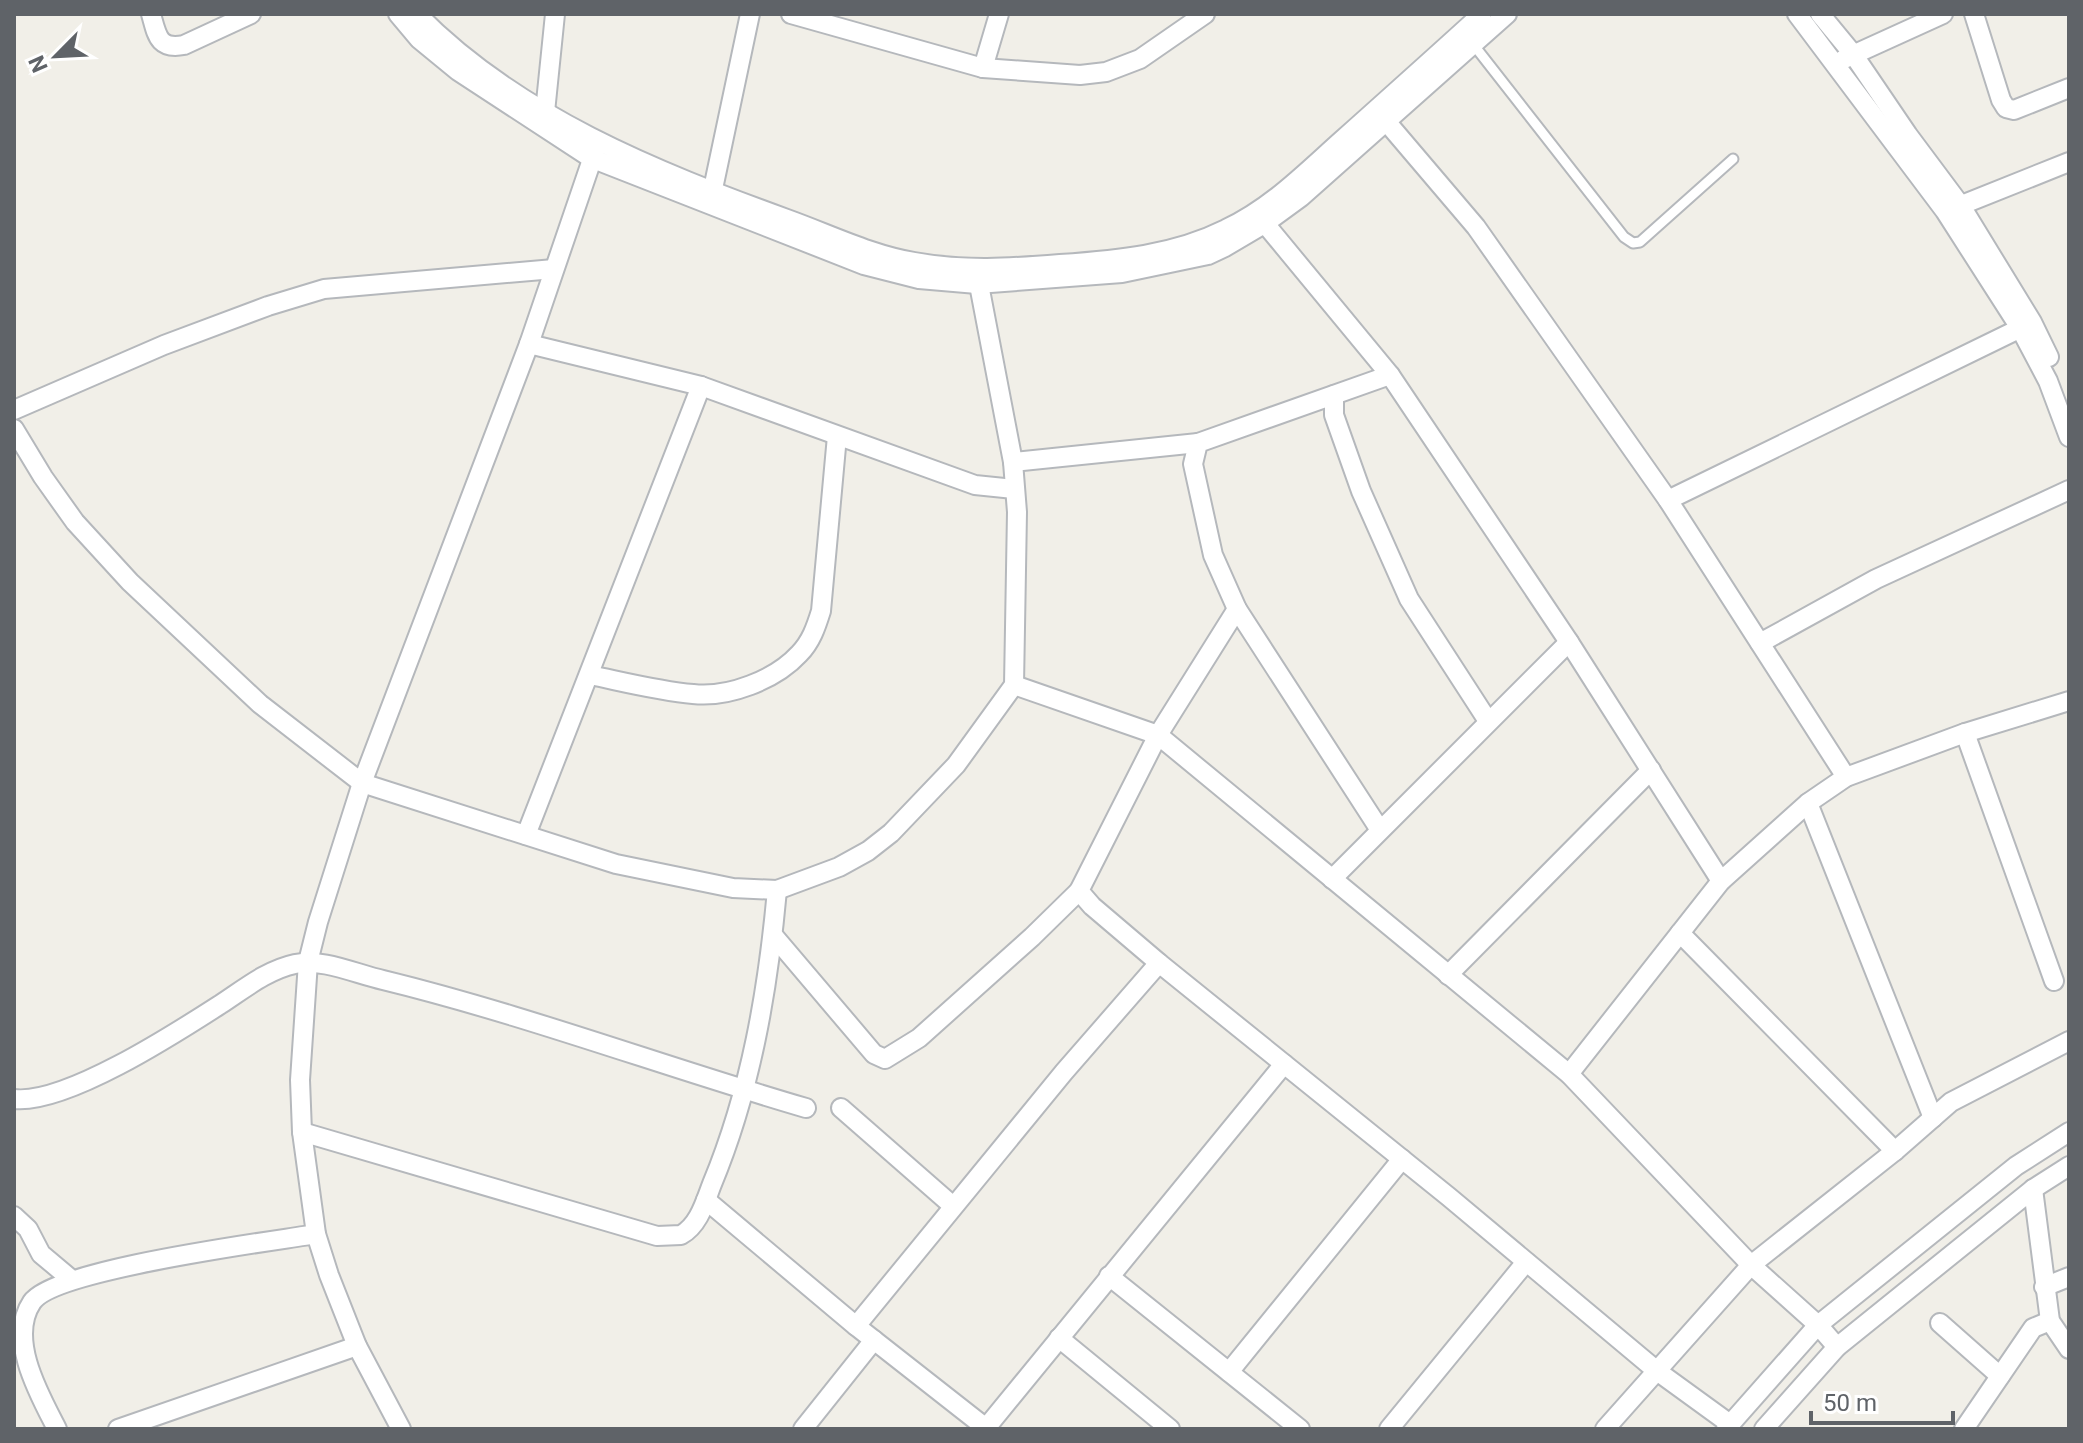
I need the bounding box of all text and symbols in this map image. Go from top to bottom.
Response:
north arrow [16,16,96,96]
text: N [24,52,53,76]
scale bar [1811,1375,1953,1425]
text: 50 m [1823,1389,1877,1417]

